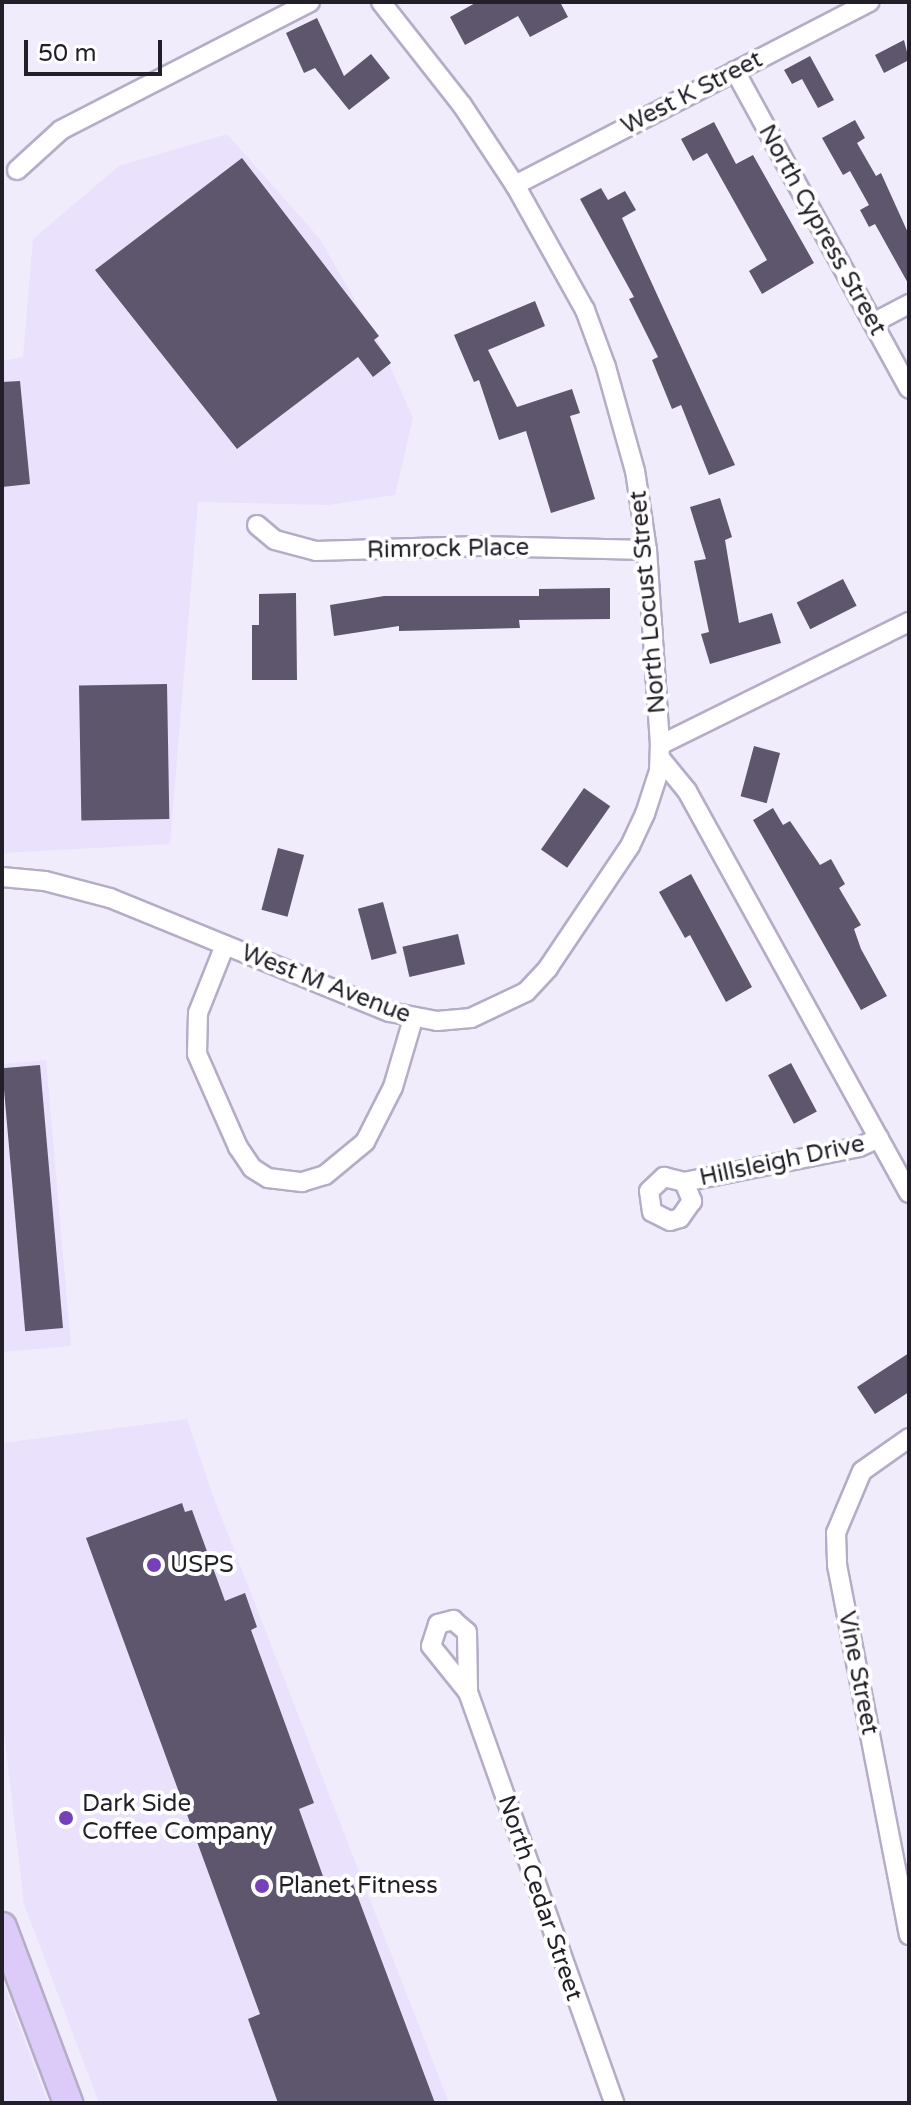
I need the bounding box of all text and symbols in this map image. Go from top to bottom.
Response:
scale bar [28,24,166,74]
text: 50 m [38,39,96,68]
street label: West K Street [617,45,767,141]
street label: North Cypress Street [752,120,892,340]
street label: North Locust Street [624,489,672,715]
street label: Rimrock Place [367,533,529,565]
street label: West M Avenue [237,938,415,1030]
street label: Hillsleigh Drive [697,1129,867,1193]
place label: USPS [170,1551,234,1579]
marker: USPS [145,1556,163,1574]
street label: Vine Street [832,1609,884,1737]
place label: Dark Side Coffee Company [82,1790,273,1846]
street label: North Cedar Street [491,1792,589,2004]
marker: Dark Side Coffee Company [57,1809,75,1827]
place label: Planet Fitness [278,1872,438,1900]
marker: Planet Fitness [253,1877,271,1895]

